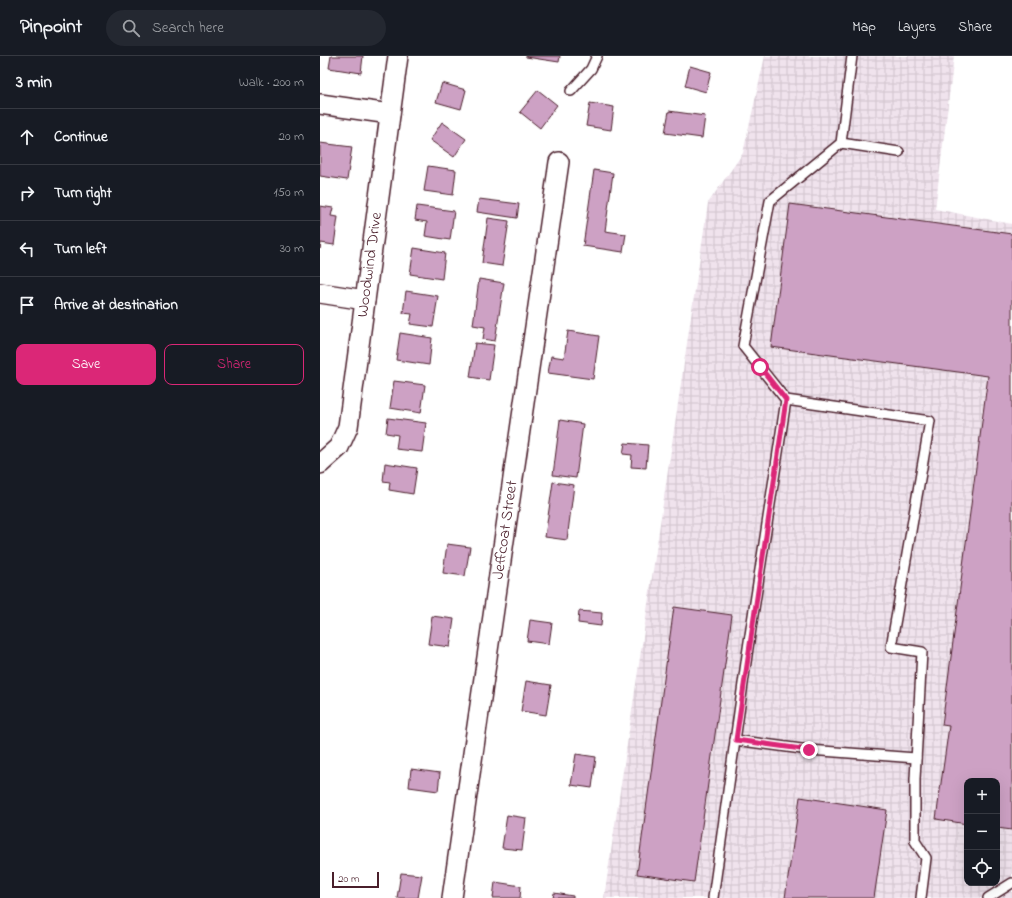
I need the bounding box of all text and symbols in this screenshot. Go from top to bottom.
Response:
search box [106,10,386,46]
text: Pinpoint [20,14,82,41]
icon: search [120,17,142,39]
text: Search here [152,17,224,39]
text: Map [852,17,876,38]
text: Layers [898,17,936,38]
text: Share [958,17,992,38]
text: 3 min [16,70,52,95]
text: Walk · 200 m [239,73,304,92]
icon: ahead [16,126,38,148]
text: Continue [54,126,108,148]
text: 20 m [279,127,304,146]
icon: right [16,182,38,204]
text: Turn right [54,182,112,204]
text: 150 m [273,183,304,202]
street label: Woodwind Drive [351,210,389,319]
icon: left [16,238,38,260]
text: Turn left [54,238,107,260]
text: 30 m [280,239,304,258]
icon: arrive [16,294,38,316]
text: Arrive at destination [54,294,178,316]
button: Save [16,344,156,385]
button: Share [164,344,304,385]
route start [751,358,769,376]
street label: Jeffcoat Street [486,478,525,581]
route end [800,741,818,759]
map controls [964,778,1000,886]
button: + [964,778,1000,814]
button: − [964,814,1000,850]
button: locate [964,850,1000,886]
scale bar [332,870,379,889]
text: 20 m [338,871,360,887]

